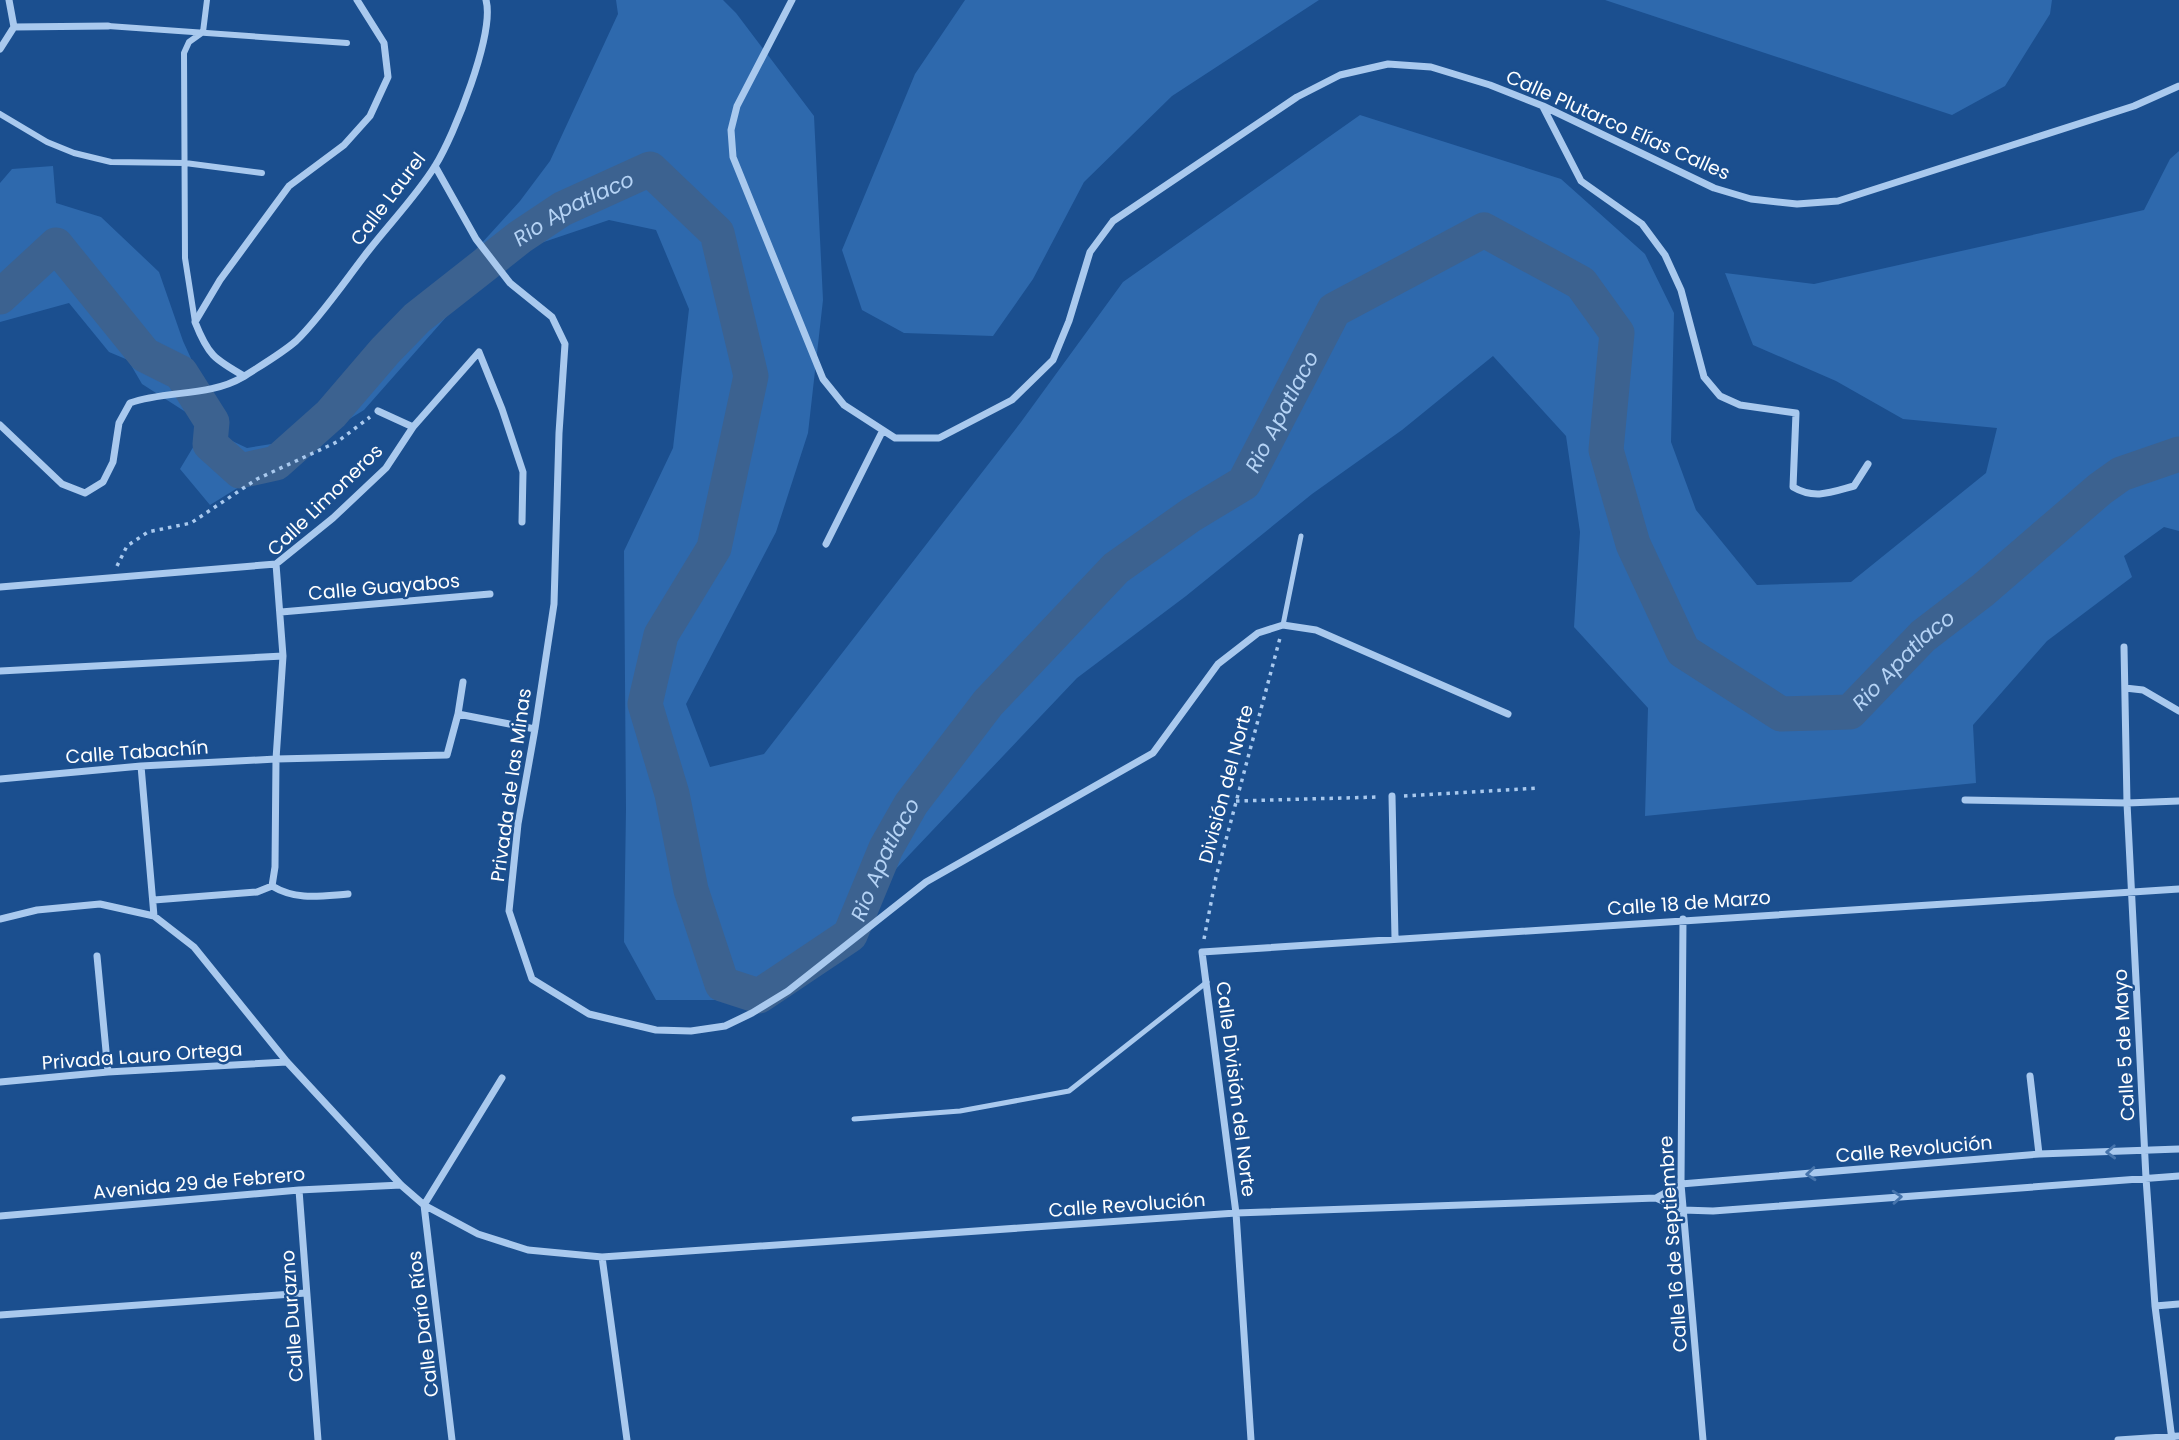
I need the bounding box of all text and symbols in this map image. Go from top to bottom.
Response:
street label: Calle Plutarco Elías Calles [1502,63,1734,187]
street label: Calle Laurel [344,147,432,251]
water label: Rio Apatlaco [507,164,638,252]
water label: Rio Apatlaco [1238,346,1325,477]
street label: Calle Limoneros [261,438,389,562]
street label: Calle Guayabos [307,567,461,607]
water label: Rio Apatlaco [1845,603,1960,716]
street label: Privada de las Minas [484,686,538,884]
street label: División del Norte [1192,702,1260,866]
street label: Calle Tabachín [65,734,209,770]
water label: Rio Apatlaco [843,792,926,925]
street label: Calle 18 de Marzo [1606,884,1772,922]
street label: Calle 5 de Mayo [2107,968,2141,1122]
street label: Calle División del Norte [1209,980,1263,1198]
street label: Privada Lauro Ortega [41,1036,243,1076]
street label: Calle Revolución [1835,1129,1993,1169]
street label: Calle 16 de Septiembre [1652,1135,1694,1353]
one-way arrow [2105,1145,2116,1160]
street label: Avenida 29 de Febrero [92,1160,306,1206]
one-way arrow [1805,1166,1816,1181]
street label: Calle Revolución [1048,1186,1206,1224]
one-way arrow [1892,1190,1903,1205]
street label: Calle Durazno [274,1249,310,1383]
street label: Calle Darío Ríos [401,1249,445,1399]

